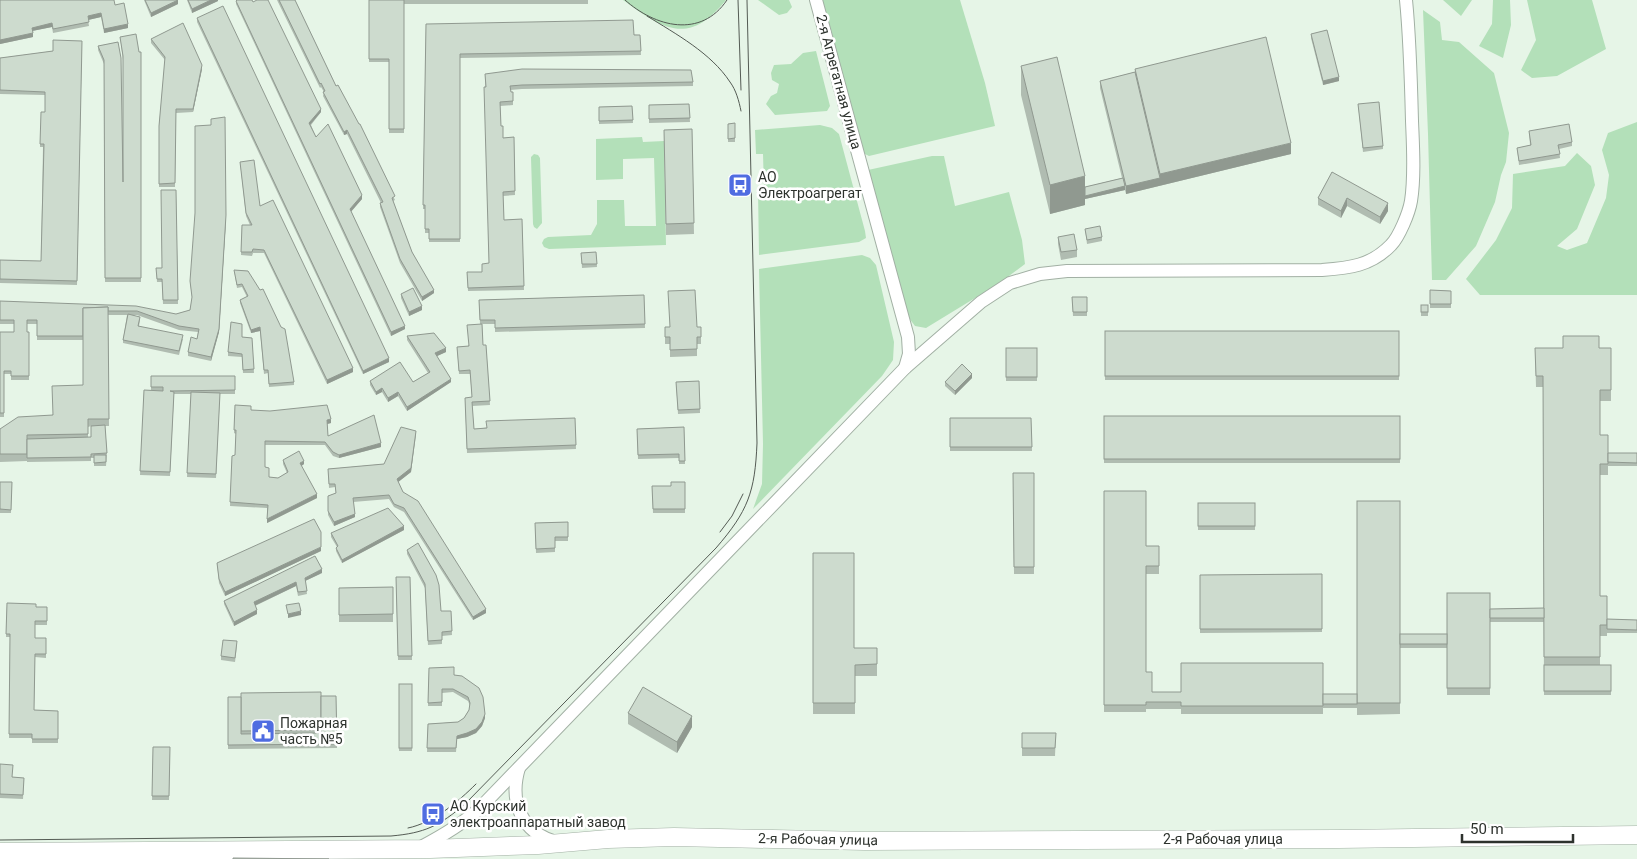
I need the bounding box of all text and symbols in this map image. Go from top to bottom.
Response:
street label: 2-я Агрегатная улица [813,13,865,151]
place label: АО Электроагрегат [758,169,862,201]
bus stop icon: АО Электроагрегат [727,172,753,198]
place label: Пожарная часть №5 [280,715,347,747]
public building icon: Пожарная часть №5 [250,718,276,744]
place label: АО Курский электроаппаратный завод [450,798,626,830]
bus stop icon: АО Курский электроаппаратный завод [420,801,446,827]
scale bar [1462,812,1573,844]
text: 50 m [1470,820,1504,838]
street label: 2-я Рабочая улица [758,830,878,848]
street label: 2-я Рабочая улица [1163,831,1283,847]

